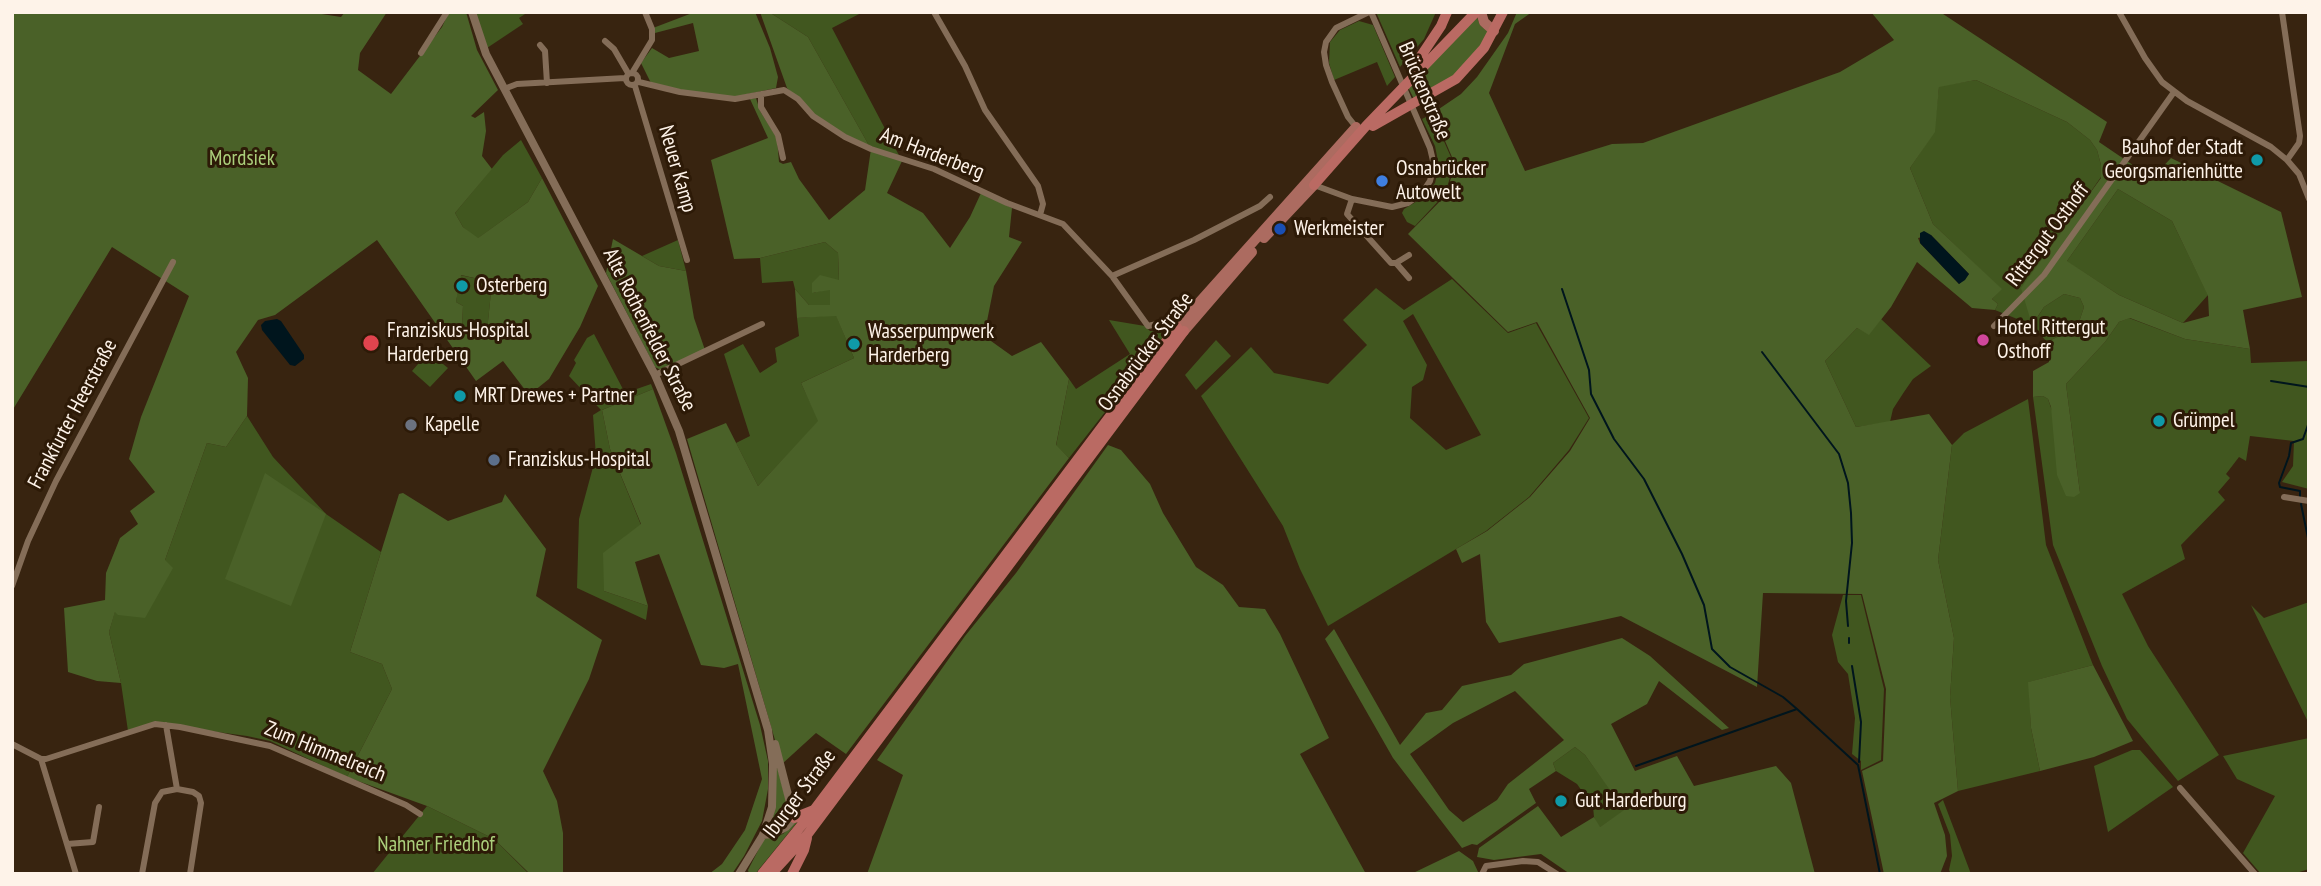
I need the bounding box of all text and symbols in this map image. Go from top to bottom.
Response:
street label: Brückenstraße [1392,38,1456,144]
street label: Neuer Kamp [653,123,701,215]
street label: Am Harderberg [876,123,988,185]
place label: Bauhof der Stadt Georgsmarienhütte [2104,135,2243,185]
park label: Mordsiek [209,146,275,172]
marker: Bauhof der Stadt Georgsmarienhütte [2249,152,2265,168]
place label: Osnabrücker Autowelt [1396,156,1486,206]
marker: Osnabrücker Autowelt [1374,173,1390,189]
street label: Rittergut Osthoff [2001,179,2095,291]
place label: Werkmeister [1294,216,1384,242]
marker: Werkmeister [1272,221,1288,237]
street label: Alte Rothenfelder Straße [597,244,701,416]
place label: Osterberg [476,273,547,299]
marker: Osterberg [454,278,470,294]
street label: Osnabrücker Straße [1093,288,1199,416]
place label: Hotel Rittergut Osthoff [1997,315,2105,365]
place label: Franziskus-Hospital Harderberg [387,318,529,368]
place label: Wasserpumpwerk Harderberg [868,319,994,369]
marker: Hotel Rittergut Osthoff [1975,332,1991,348]
marker: Franziskus-Hospital Harderberg [361,333,381,353]
street label: Frankfurter Heerstraße [23,335,123,493]
marker: Wasserpumpwerk Harderberg [846,336,862,352]
place label: MRT Drewes + Partner [474,383,634,409]
marker: MRT Drewes + Partner [452,388,468,404]
place label: Grümpel [2173,408,2235,434]
place label: Kapelle [425,412,480,438]
marker: Grümpel [2151,413,2167,429]
marker: Kapelle [403,417,419,433]
place label: Franziskus-Hospital [508,447,650,473]
marker: Franziskus-Hospital [486,452,502,468]
street label: Zum Himmelreich [261,716,389,788]
street label: Iburger Straße [758,745,842,843]
place label: Gut Harderburg [1575,788,1687,814]
marker: Gut Harderburg [1553,793,1569,809]
park label: Nahner Friedhof [377,832,495,858]

